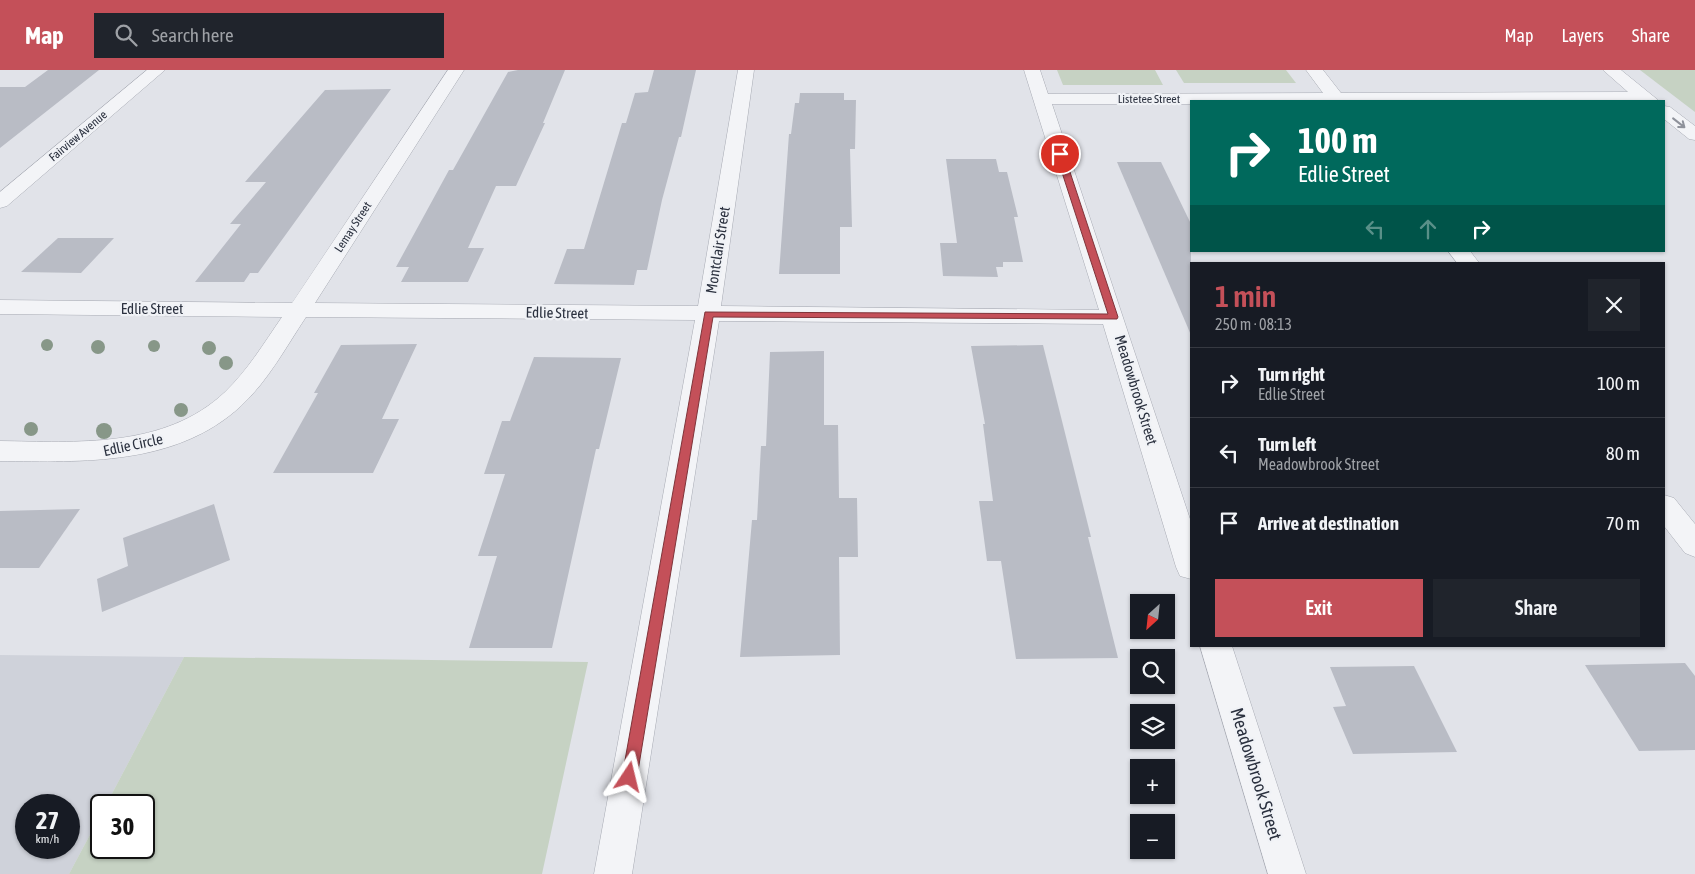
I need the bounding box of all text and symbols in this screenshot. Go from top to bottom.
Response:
search box [94,13,444,58]
icon: search [112,21,140,49]
text: Map [25,22,64,49]
text: Search here [152,24,234,46]
text: Map [1504,25,1533,46]
text: Layers [1561,25,1604,46]
text: Share [1632,25,1670,46]
street label: Listetee Street [1118,92,1181,106]
street label: Fairview Avenue [46,108,110,164]
one-way arrow [1672,118,1686,128]
icon: right [1215,120,1280,185]
text: 100 m [1298,120,1377,160]
pin [1039,133,1081,175]
icon: arrive [1046,140,1074,168]
text: Edlie Street [1298,161,1390,187]
street label: Lemay Street [332,199,375,255]
street label: Montclair Street [702,205,733,295]
icon: left [1361,215,1389,243]
icon: ahead [1414,215,1442,243]
icon: right [1467,215,1495,243]
text: 1 min [1215,279,1276,313]
button: close [1588,279,1640,331]
street label: Edlie Street [121,300,183,317]
street label: Edlie Street [526,303,589,322]
text: 250 m · 08:13 [1215,315,1292,333]
street label: Meadowbrook Street [1112,333,1161,447]
text: Turn right [1258,363,1325,385]
icon: right [1215,369,1243,397]
text: 100 m [1597,372,1640,394]
text: Edlie Street [1258,385,1325,403]
street label: Edlie Circle [101,430,164,459]
text: Turn left [1258,433,1316,455]
icon: left [1215,439,1243,467]
text: 80 m [1606,442,1640,464]
text: Meadowbrook Street [1258,455,1380,473]
icon: arrive [1215,509,1243,537]
text: Arrive at destination [1258,512,1399,534]
text: 70 m [1606,512,1640,534]
button: Exit [1215,579,1423,637]
button: Share [1433,579,1640,637]
north arrow [1130,594,1175,639]
map controls [1130,594,1175,859]
button: search [1130,649,1175,694]
button: layers [1130,704,1175,749]
street label: Meadowbrook Street [1226,705,1287,842]
position arrow [602,750,654,802]
button: + [1130,759,1175,804]
speed limit sign: 30 [90,794,155,859]
text: 27 [36,806,59,834]
button: − [1130,814,1175,859]
text: km/h [36,832,59,846]

